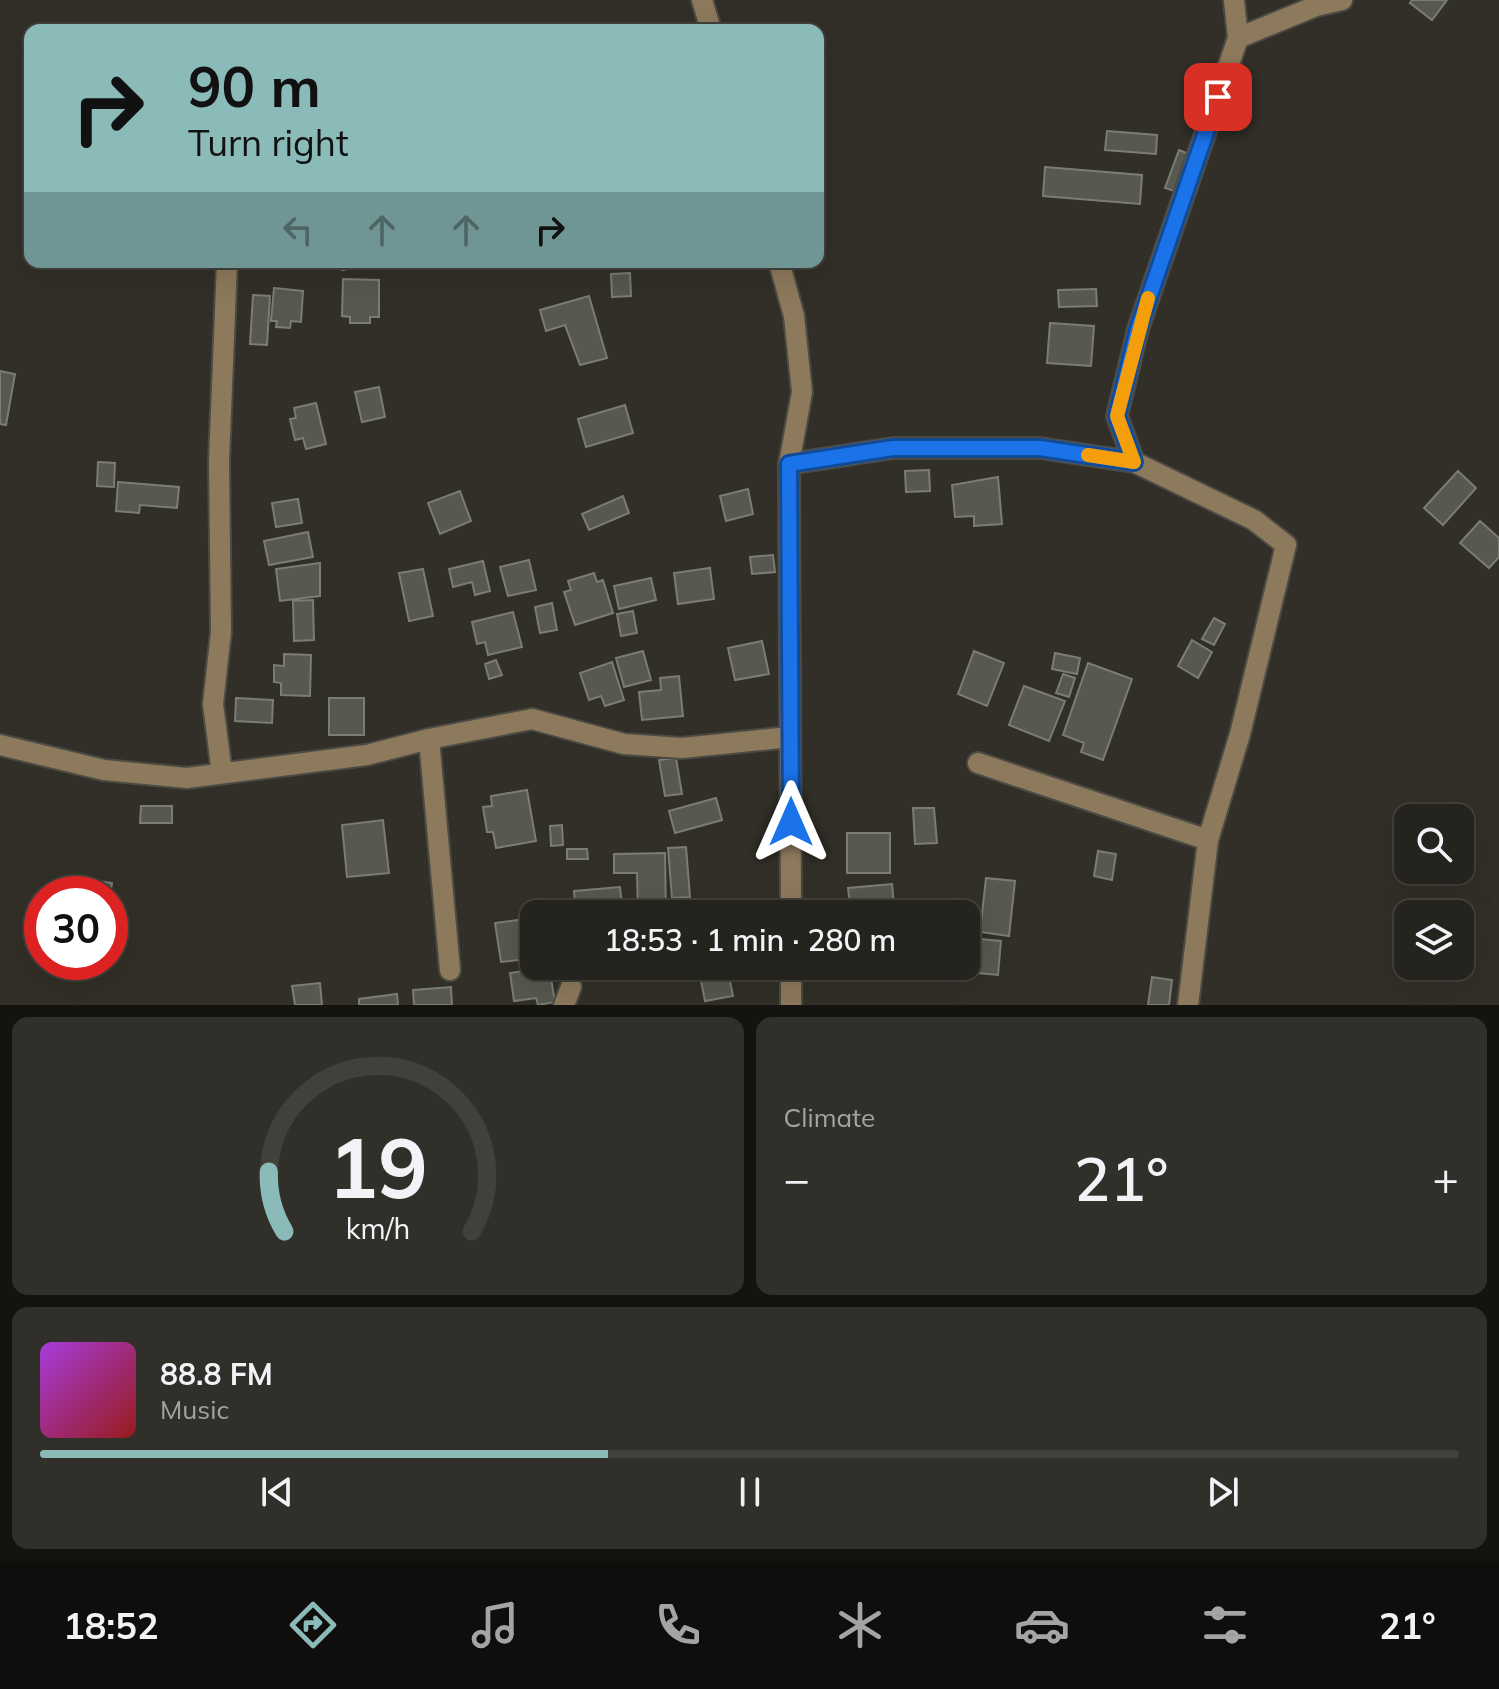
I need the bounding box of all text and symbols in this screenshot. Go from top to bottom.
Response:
text: 90 m [188,51,321,121]
icon: right [56,56,160,160]
pin [1184,63,1252,131]
icon: arrive [1196,75,1240,119]
text: Turn right [188,120,349,165]
icon: left [276,208,320,252]
icon: ahead [360,208,404,252]
icon: ahead [444,208,488,252]
icon: right [528,208,572,252]
position arrow [749,780,833,864]
map controls [1394,804,1474,980]
button: search [1394,804,1474,884]
speed limit sign: 30 [24,876,128,980]
button: layers [1394,900,1474,980]
text: 18:53 · 1 min · 280 m [604,921,896,959]
text: Climate [784,1101,875,1134]
text: 19 [328,1114,428,1219]
text: 21° [1074,1141,1169,1216]
text: − [784,1151,810,1206]
text: + [1433,1151,1459,1206]
text: km/h [345,1210,410,1246]
text: 88.8 FM [160,1355,273,1393]
text: Music [160,1393,229,1426]
icon: previous [255,1470,299,1514]
icon: pause [728,1470,772,1514]
icon: next [1201,1470,1245,1514]
icon: directions [285,1597,341,1653]
icon: music [467,1597,523,1653]
icon: phone [650,1597,706,1653]
icon: climate [832,1597,888,1653]
icon: car [1014,1597,1070,1653]
icon: filters [1197,1597,1253,1653]
text: 18:52 [63,1603,159,1648]
text: 21° [1379,1603,1436,1648]

